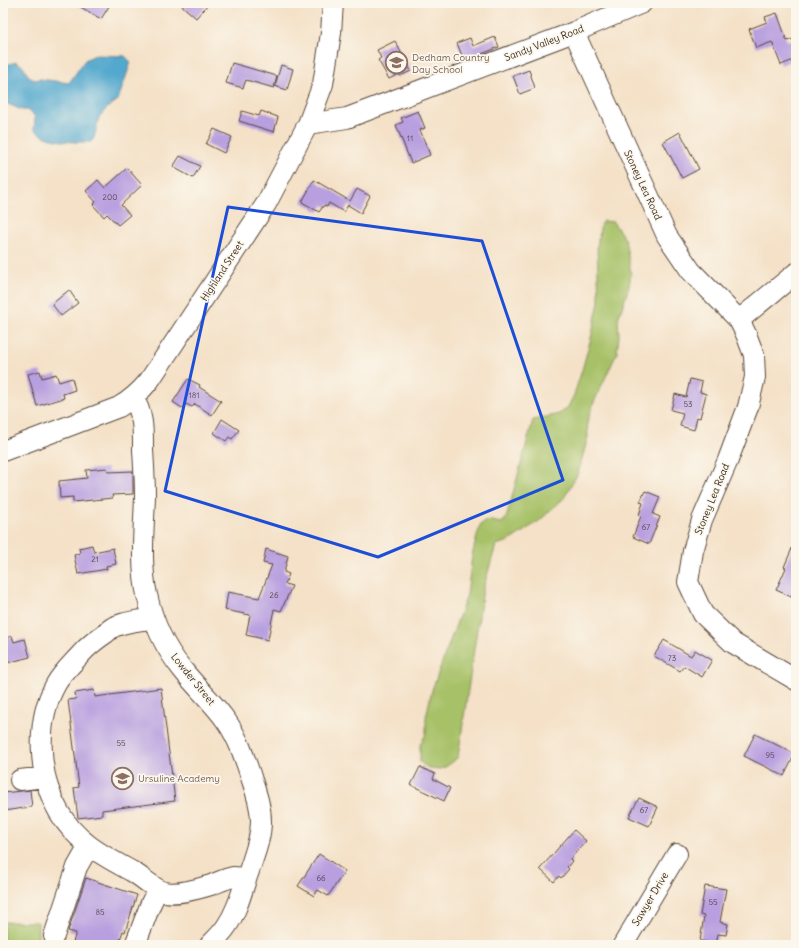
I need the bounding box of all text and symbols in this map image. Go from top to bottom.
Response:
street label: Sandy Valley Road [502,22,586,64]
school or university icon: Dedham Country Day School [383,50,409,76]
place label: Dedham Country Day School [412,51,490,76]
house number: 11 [407,133,413,143]
street label: Stoney Lea Road [621,148,665,222]
house number: 200 [103,192,117,202]
street label: Highland Street [198,238,247,304]
house number: 181 [189,390,199,400]
house number: 53 [683,399,693,409]
street label: Stoney Lea Road [692,461,732,537]
house number: 67 [642,522,650,532]
house number: 21 [91,554,99,564]
house number: 26 [270,590,279,600]
street label: Lowder Street [168,650,218,708]
house number: 73 [668,653,677,663]
house number: 55 [116,738,126,748]
house number: 95 [765,750,775,760]
school or university icon: Ursuline Academy [110,765,136,791]
place label: Ursuline Academy [138,772,220,785]
house number: 67 [640,805,648,815]
street label: Sawyer Drive [629,870,671,928]
house number: 66 [316,873,326,883]
house number: 55 [708,897,718,907]
house number: 85 [95,907,105,917]

